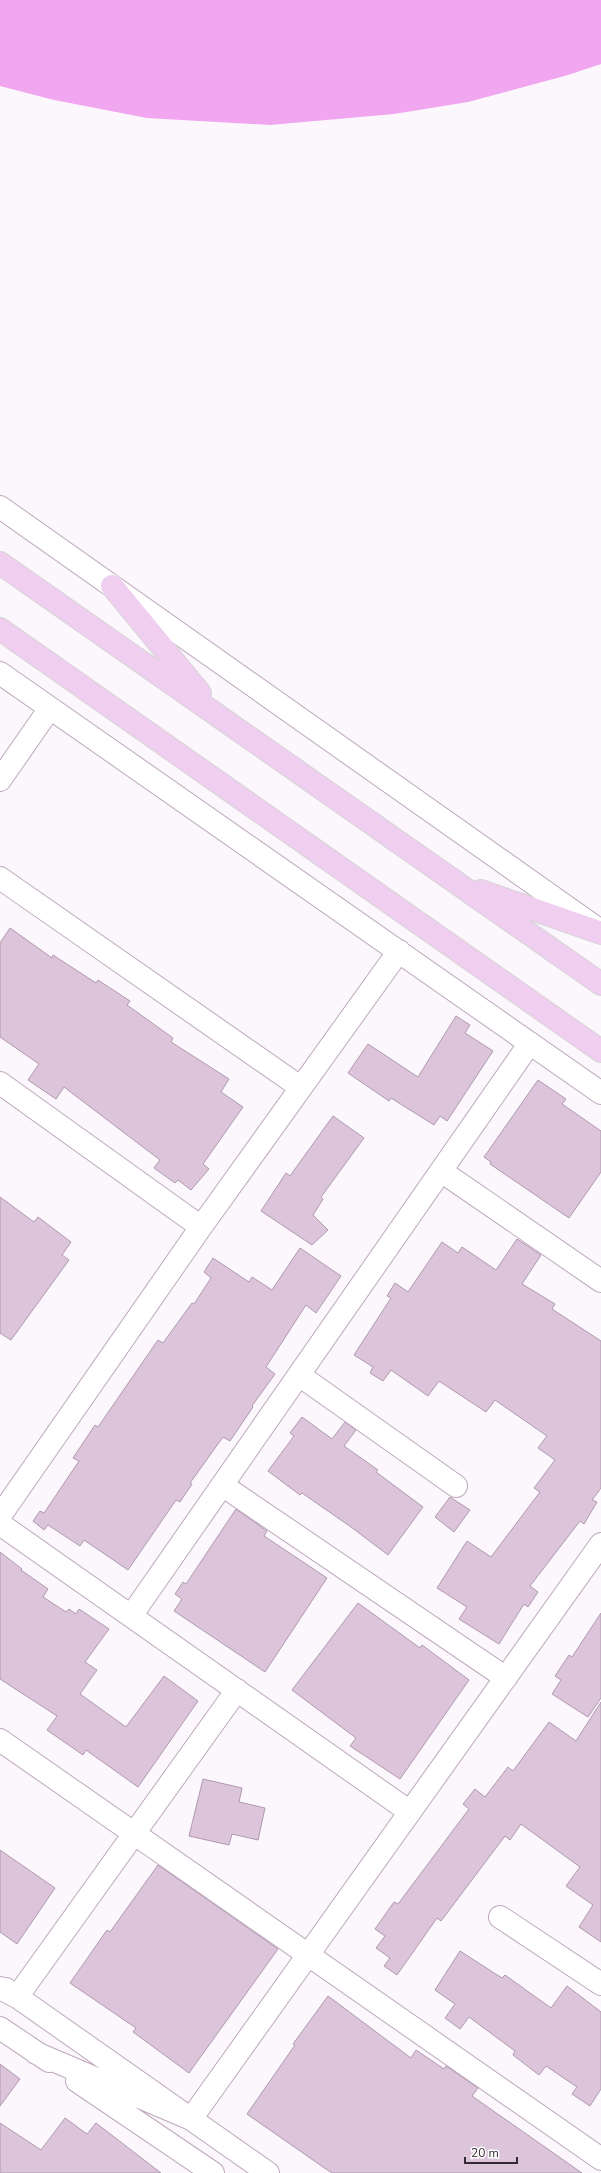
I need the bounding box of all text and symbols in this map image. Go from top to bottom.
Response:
scale bar [465,2139,517,2165]
text: 20 m [471,2145,499,2161]

